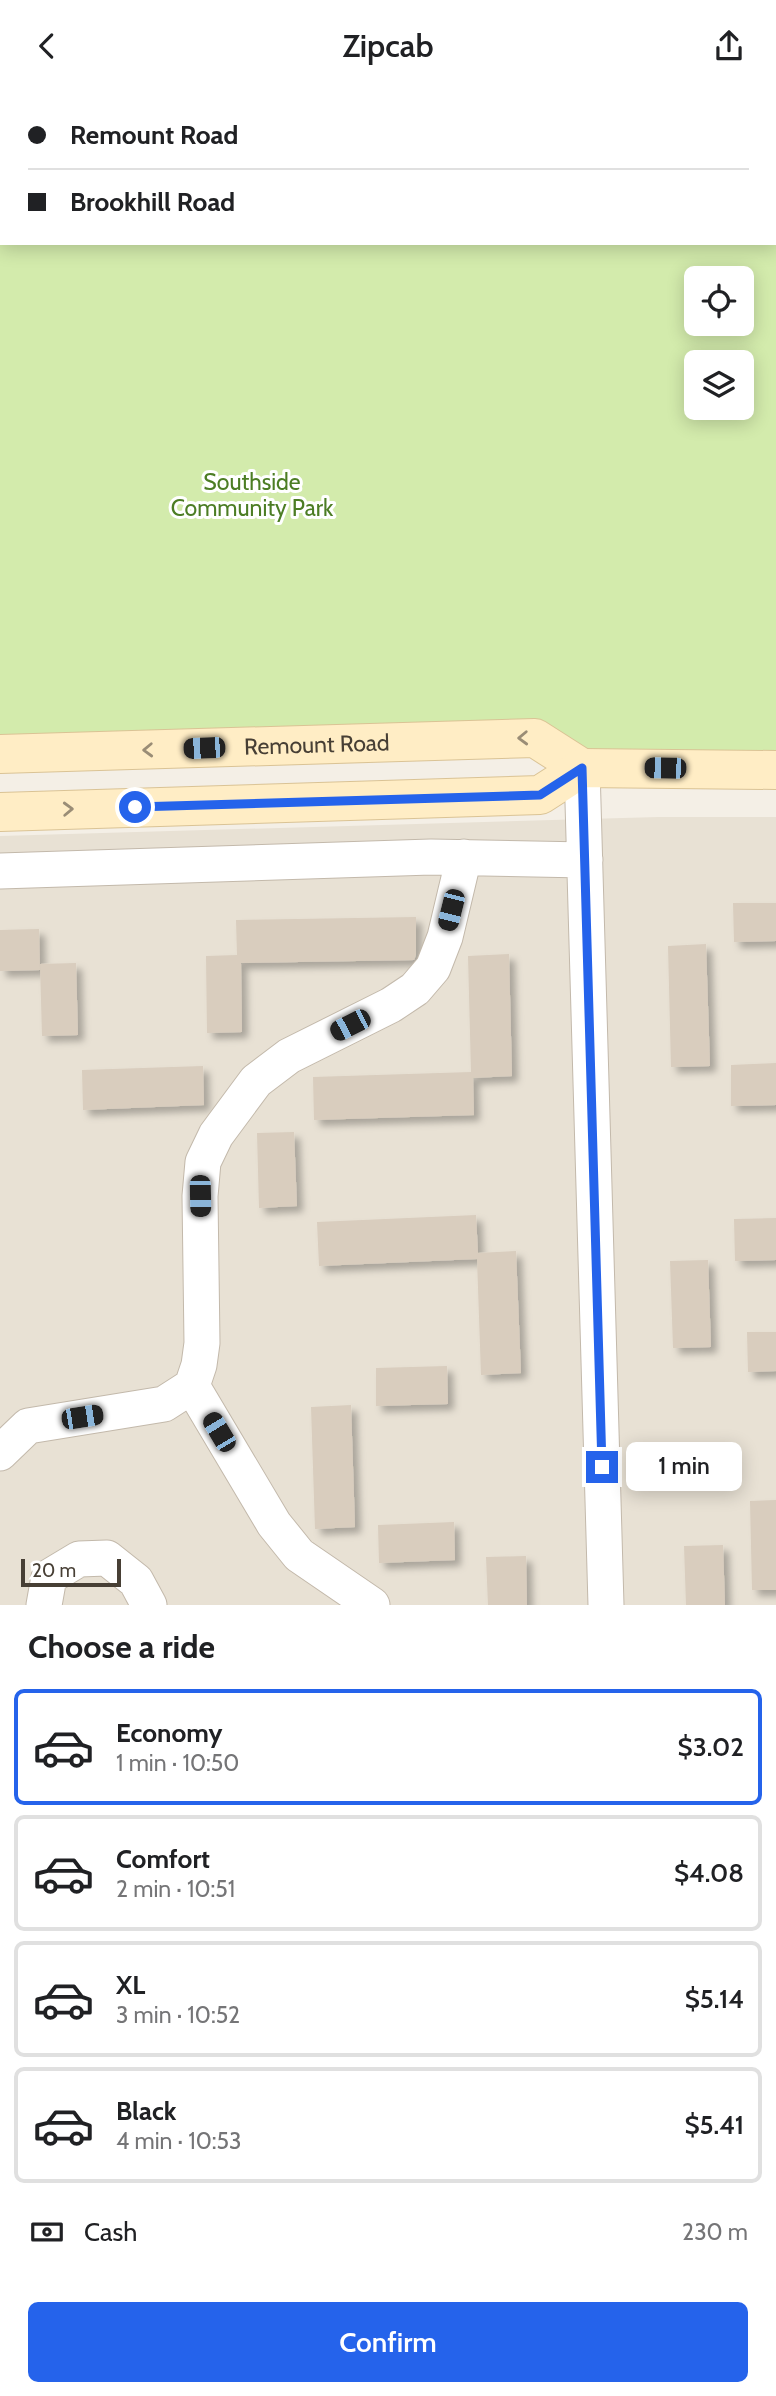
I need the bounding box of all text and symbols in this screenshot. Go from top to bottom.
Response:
text: Zipcab [342,26,434,65]
icon: back [28,27,66,65]
icon: share [710,27,748,65]
text: Remount Road [70,119,238,151]
text: Brookhill Road [70,186,235,218]
map controls [684,266,754,420]
button: locate [684,266,754,336]
button: layers [684,350,754,420]
park label: Southside Community Park [171,468,334,522]
street label: Remount Road [244,728,390,761]
one-way arrow [517,731,528,746]
car [183,737,226,759]
one-way arrow [143,742,154,757]
car [644,757,687,779]
route start [119,791,151,823]
one-way arrow [63,802,74,817]
car [436,887,467,933]
car [327,1006,374,1044]
car [190,1175,211,1217]
car [60,1403,105,1431]
car [200,1409,239,1455]
callout: 1 min [626,1443,742,1491]
route end [586,1451,618,1483]
text: 1 min [658,1452,710,1480]
scale bar [21,1556,121,1588]
text: 20 m [32,1559,76,1582]
text: Choose a ride [28,1627,215,1666]
icon: car [32,1716,95,1779]
text: Economy [116,1717,222,1749]
text: $3.02 [678,1731,744,1763]
text: 1 min · 10:50 [116,1749,239,1777]
icon: car [32,1842,95,1905]
text: Comfort [116,1843,210,1875]
text: $4.08 [674,1857,744,1889]
text: 2 min · 10:51 [116,1875,235,1903]
icon: car [32,1968,95,2031]
text: XL [116,1969,145,2001]
text: $5.14 [685,1983,744,2015]
text: 3 min · 10:52 [116,2001,240,2029]
icon: car [32,2094,95,2157]
text: Black [116,2095,176,2127]
text: $5.41 [684,2109,744,2141]
text: 4 min · 10:53 [116,2127,241,2155]
icon: cash [28,2213,66,2251]
text: Cash [84,2216,137,2248]
text: 230 m [682,2218,748,2246]
button: Confirm [28,2302,748,2382]

